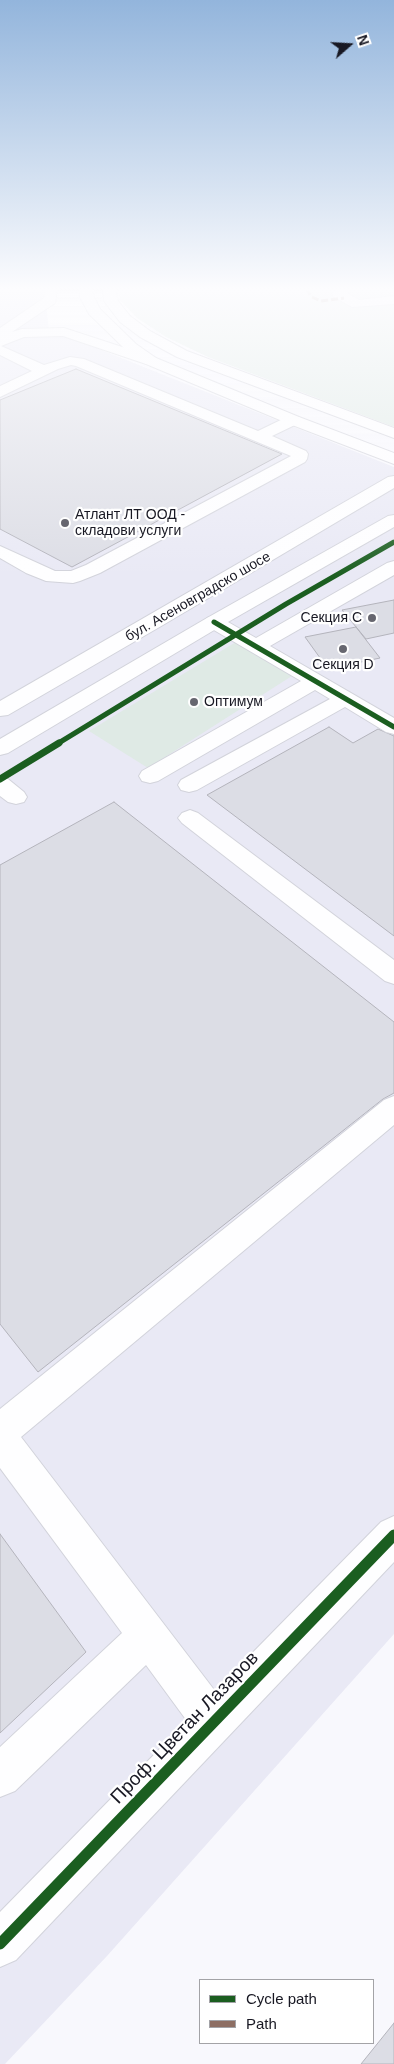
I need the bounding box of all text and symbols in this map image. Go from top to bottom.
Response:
north arrow [324,20,374,70]
text: N [354,33,372,48]
place label: Атлант ЛТ ООД - складови услуги [75,507,185,540]
marker: Атлант ЛТ ООД - складови услуги [59,517,71,529]
street label: бул. Асеновградско шосе [122,548,274,646]
place label: Секция C [301,610,362,626]
marker: Секция C [366,612,378,624]
marker: Секция D [337,643,349,655]
place label: Секция D [312,657,374,673]
place label: Оптимум [204,694,263,710]
marker: Оптимум [188,696,200,708]
street label: Проф. Цветан Лазаров [106,1647,264,1809]
legend [199,1979,374,2044]
text: Cycle path [246,1990,317,2007]
text: Path [246,2015,277,2032]

